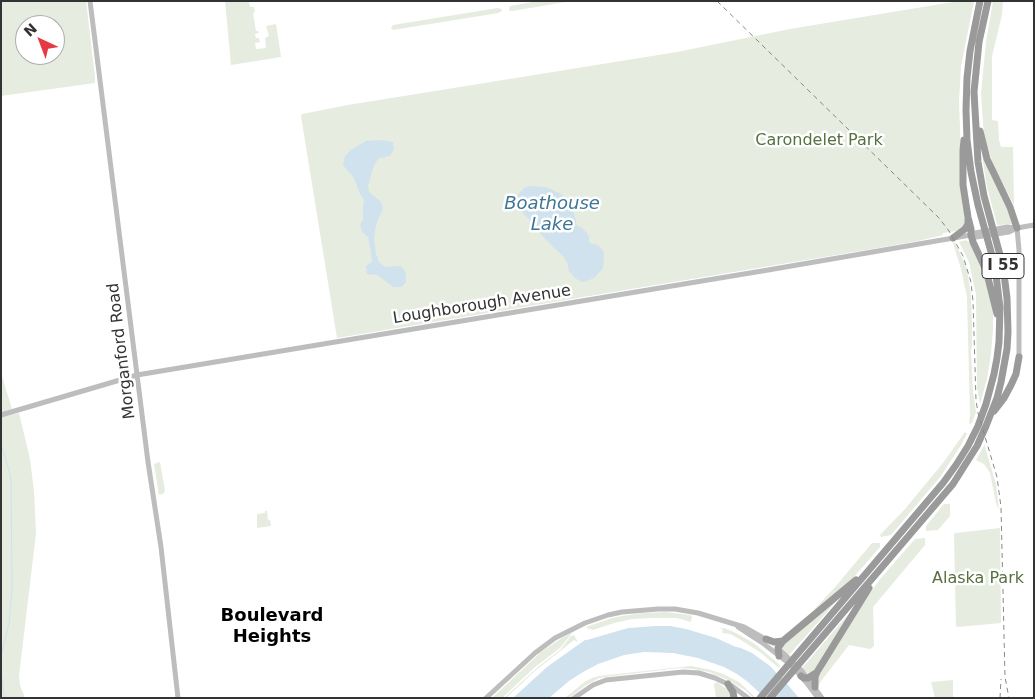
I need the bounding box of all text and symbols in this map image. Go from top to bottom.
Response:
north arrow [15,15,65,65]
text: N [21,20,40,40]
park label: Carondelet Park [755,131,883,151]
water label: Boathouse Lake [504,193,600,235]
road number: I 55 [982,254,1024,278]
street label: Loughborough Avenue [392,281,572,329]
street label: Morganford Road [104,282,140,420]
park label: Alaska Park [932,569,1024,589]
district label: Boulevard Heights [221,605,323,648]

